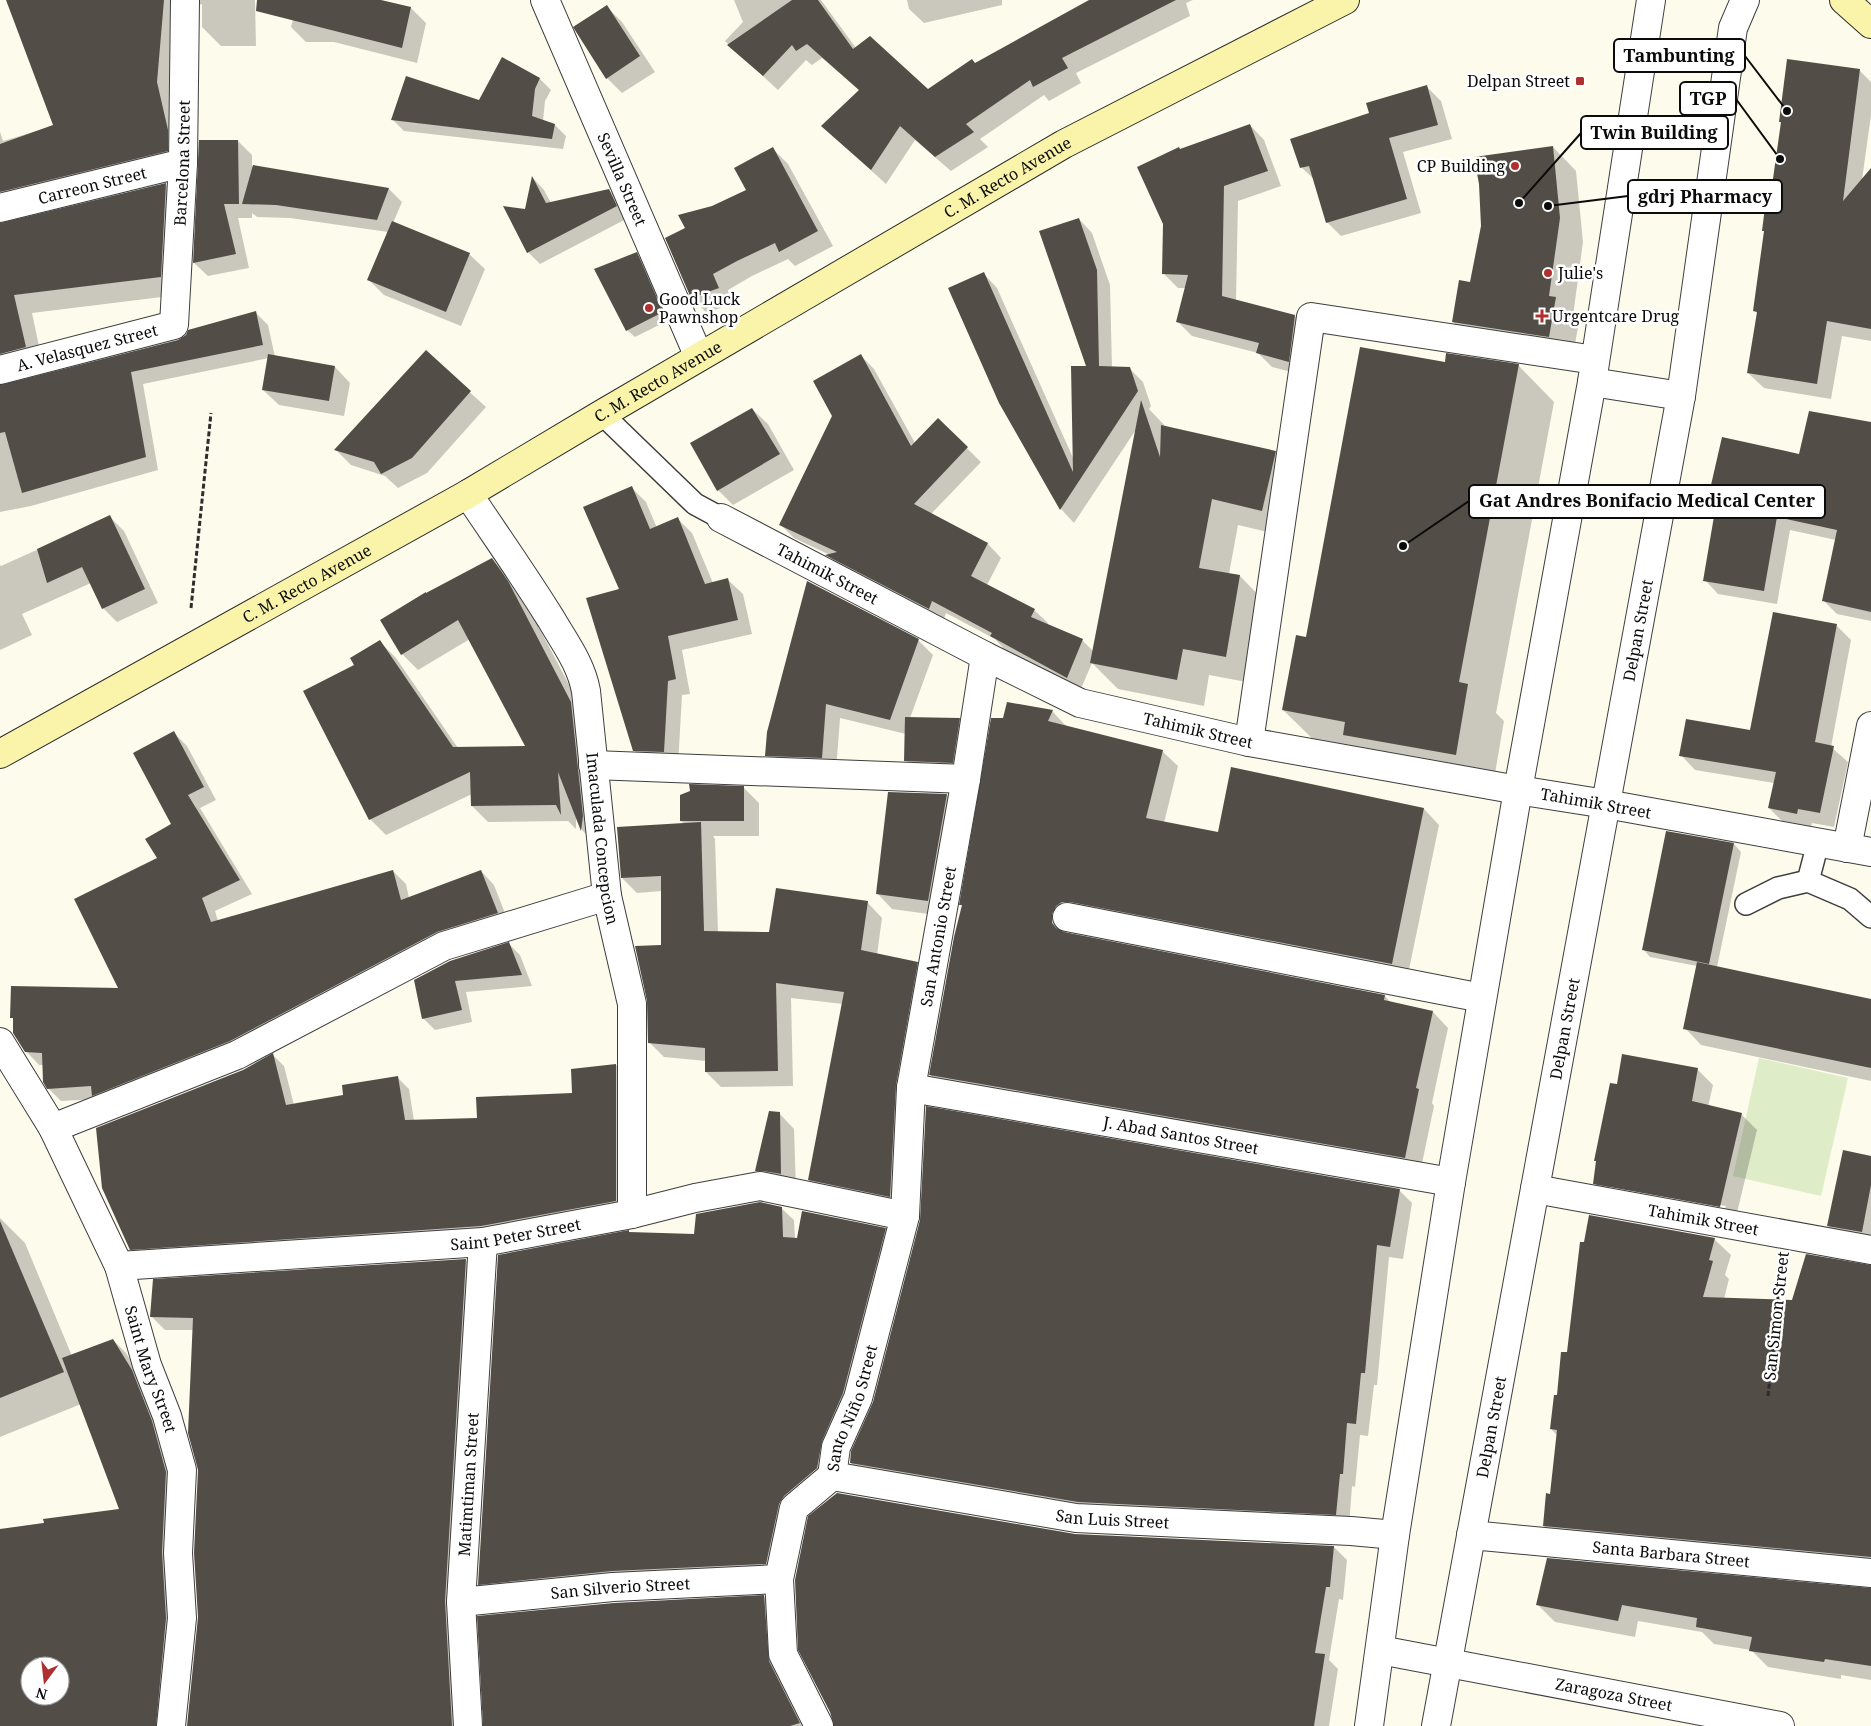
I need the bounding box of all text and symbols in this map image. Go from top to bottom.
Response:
callout: Tambunting [1614,39,1745,72]
text: Tambunting [1623,43,1736,67]
place label: Delpan Street [1467,70,1570,92]
marker: Delpan Street [1574,75,1586,87]
callout: TGP [1680,82,1736,115]
text: TGP [1690,86,1727,110]
street label: Barcelona Street [169,100,195,226]
callout: Twin Building [1581,116,1728,149]
text: Twin Building [1590,120,1718,144]
street label: Sevilla Street [592,129,652,229]
street label: C. M. Recto Avenue [940,131,1075,223]
place label: CP Building [1417,155,1505,177]
marker: CP Building [1509,160,1521,172]
street label: Carreon Street [36,161,149,209]
callout: gdrj Pharmacy [1628,180,1782,213]
text: gdrj Pharmacy [1638,184,1773,208]
place label: Julie's [1557,262,1603,284]
marker: Julie's [1542,267,1554,279]
place label: Good Luck Pawnshop [659,288,741,328]
marker: Good Luck Pawnshop [643,302,655,314]
place label: Urgentcare Drug [1552,305,1680,327]
marker: Urgentcare Drug [1536,310,1548,322]
street label: A. Velasquez Street [14,319,160,376]
street label: C. M. Recto Avenue [590,335,726,427]
callout: Gat Andres Bonifacio Medical Center [1469,485,1825,518]
text: Gat Andres Bonifacio Medical Center [1479,488,1816,512]
street label: Tahimik Street [773,538,882,609]
street label: C. M. Recto Avenue [238,539,375,628]
street label: Delpan Street [1618,577,1658,683]
street label: Tahimik Street [1141,707,1255,754]
street label: Imaculada Concepcion [581,751,624,927]
street label: Tahimik Street [1539,782,1653,824]
street label: San Antonio Street [915,864,961,1008]
street label: Delpan Street [1544,976,1585,1081]
street label: J. Abad Santos Street [1101,1111,1261,1159]
street label: Tahimik Street [1646,1199,1761,1240]
street label: Saint Peter Street [450,1213,583,1255]
street label: San Simon Street [1758,1250,1794,1382]
street label: Saint Mary Street [120,1303,182,1435]
street label: Santo Niño Street [822,1342,882,1473]
street label: Delpan Street [1471,1374,1511,1480]
street label: Matimtiman Street [453,1412,484,1557]
street label: San Luis Street [1054,1504,1170,1533]
street label: Santa Barbara Street [1591,1536,1751,1572]
street label: San Silverio Street [550,1572,691,1604]
north arrow [20,1656,70,1706]
street label: Zaragoza Street [1553,1673,1674,1716]
text: N [34,1683,49,1705]

